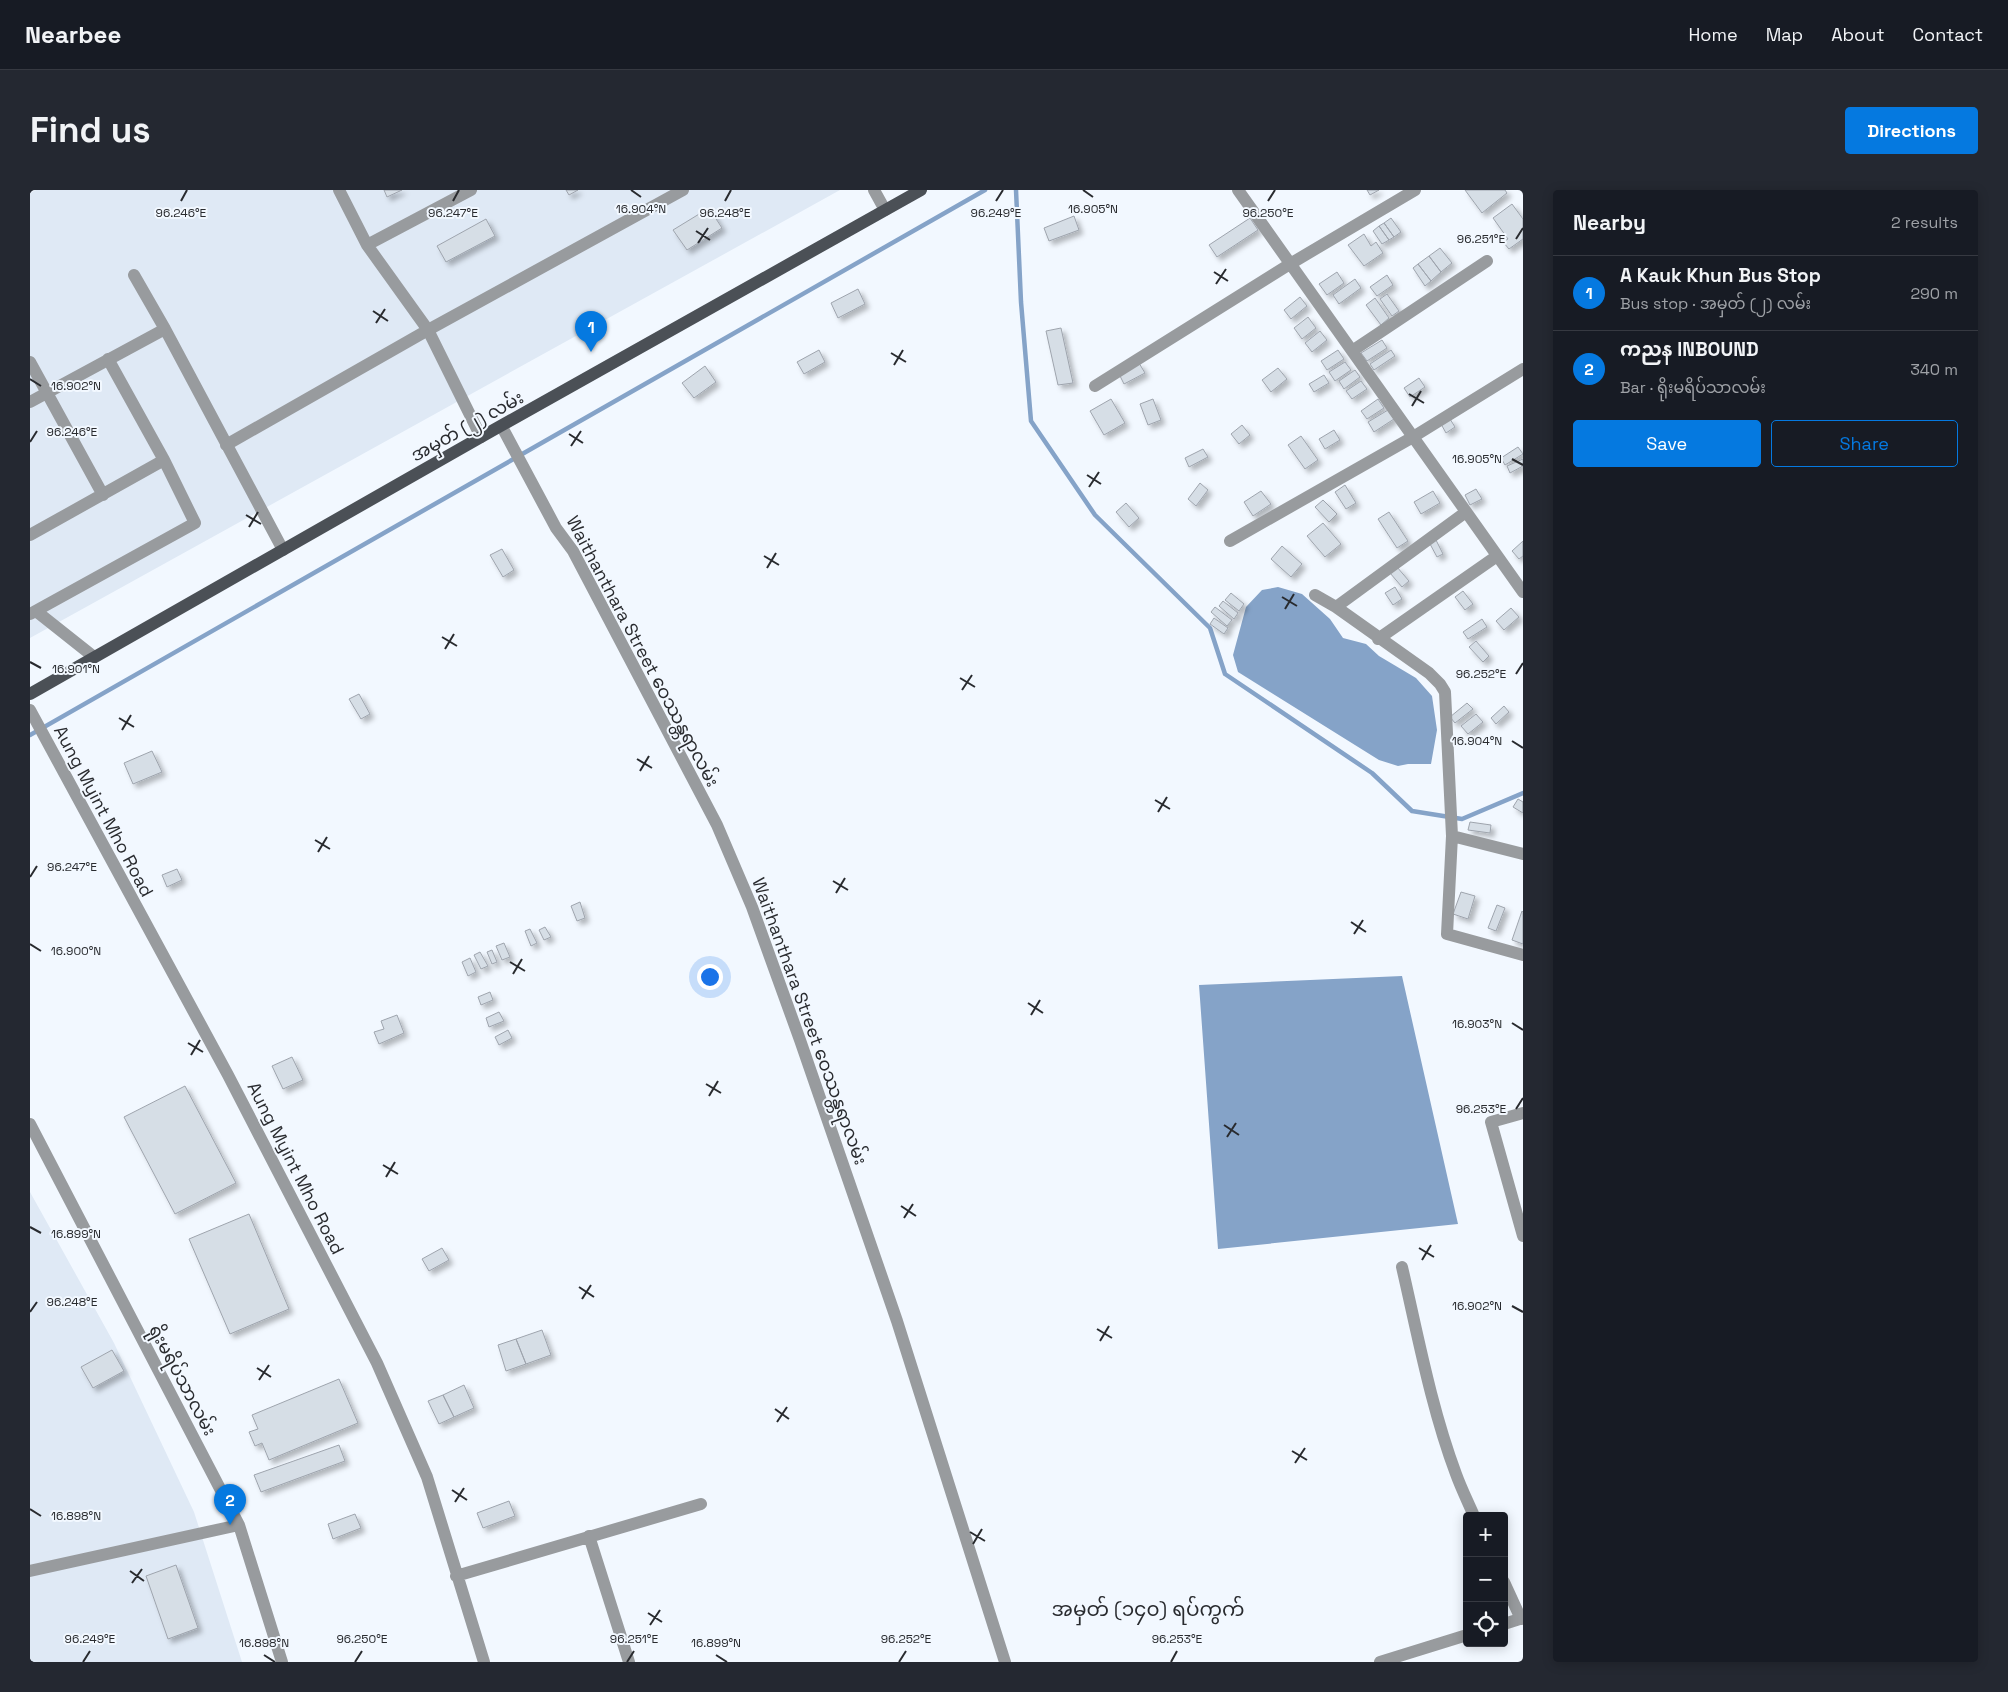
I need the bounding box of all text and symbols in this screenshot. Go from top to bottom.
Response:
text: Nearbee [25,19,121,50]
text: Home [1689,23,1738,46]
text: Map [1766,23,1803,46]
text: About [1831,23,1885,46]
text: Contact [1913,23,1983,46]
button: Directions [1845,107,1978,154]
text: Find us [30,108,151,152]
text: 16.904°N [616,201,666,217]
text: 16.905°N [1068,201,1118,217]
text: 96.246°E [156,205,207,221]
text: 96.247°E [428,205,478,221]
text: 96.248°E [700,205,751,221]
text: 96.249°E [971,205,1022,221]
text: 96.250°E [1242,205,1294,221]
text: Nearby [1573,209,1646,236]
text: 2 results [1891,212,1958,233]
text: 96.251°E [1457,231,1505,247]
text: A Kauk Khun Bus Stop [1620,263,1821,288]
text: 1 [1585,283,1593,304]
text: 290 m [1910,283,1958,304]
text: Bus stop · အမှတ် (၂) လမ်း [1620,293,1811,314]
pin: 1 [575,311,607,352]
text: ကညန INBOUND [1620,337,1759,362]
text: 2 [1584,359,1594,380]
text: 340 m [1910,359,1958,380]
text: Bar · ရိုးမရိပ်သာလမ်း [1620,377,1766,398]
text: 16.902°N [51,378,101,394]
street label: အမှတ် (၂) လမ်း [406,385,529,470]
button: Save [1573,420,1761,467]
button: Share [1771,420,1958,467]
text: 96.246°E [47,424,98,440]
text: 16.905°N [1452,451,1502,467]
street label: Waithanthara Street ဝေဿန္တရာလမ်း [558,511,725,792]
text: 16.901°N [52,661,100,677]
text: 96.252°E [1456,666,1507,682]
street label: Aung Myint Mho Road [49,721,159,901]
text: 16.904°N [1452,733,1502,749]
text: 96.247°E [47,859,97,875]
street label: Waithanthara Street ဝေဿန္တရာလမ်း [743,874,874,1169]
text: 16.900°N [51,943,101,959]
your location [697,964,723,990]
text: 16.903°N [1452,1016,1502,1032]
street label: Aung Myint Mho Road [242,1078,350,1258]
text: 96.253°E [1456,1101,1507,1117]
text: 16.899°N [51,1226,101,1242]
text: 96.248°E [47,1294,98,1310]
text: 16.902°N [1452,1298,1502,1314]
street label: ရိုးမရိပ်သာလမ်း [141,1320,224,1441]
pin: 2 [214,1484,246,1525]
text: 16.898°N [51,1508,101,1524]
map controls [1463,1512,1508,1647]
button: + [1463,1512,1508,1557]
button: − [1463,1557,1508,1602]
district label: အမှတ် (၁၄၀) ရပ်ကွက် [1052,1595,1244,1626]
button: locate [1463,1602,1508,1647]
text: 96.249°E [65,1631,116,1647]
text: 96.250°E [336,1631,388,1647]
text: 96.251°E [610,1631,658,1647]
text: 96.252°E [881,1631,932,1647]
text: 96.253°E [1152,1631,1203,1647]
text: 16.898°N [239,1635,289,1651]
text: 16.899°N [691,1635,741,1651]

